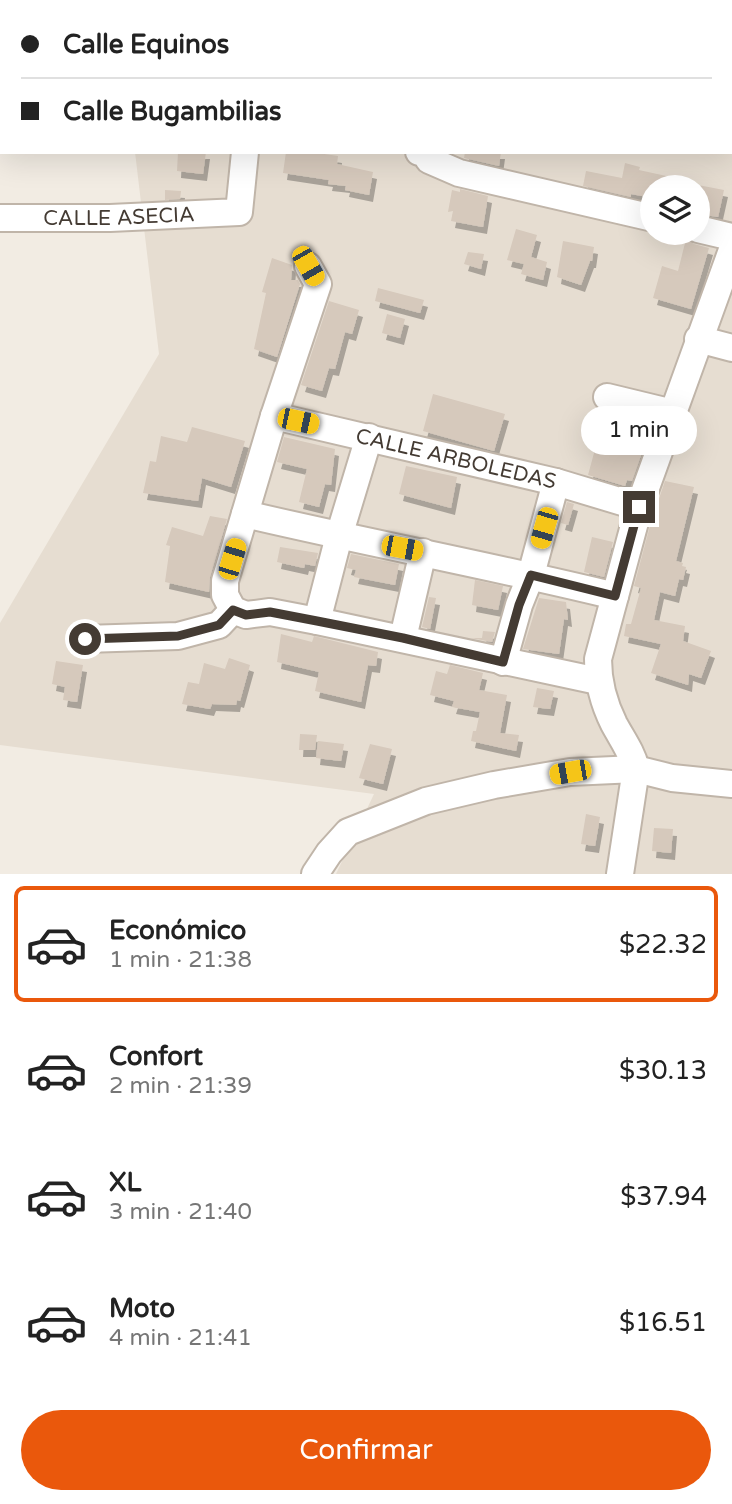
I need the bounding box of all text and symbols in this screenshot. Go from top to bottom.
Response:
text: Calle Equinos [63,29,229,60]
text: Calle Bugambilias [63,96,282,127]
map controls [640,175,710,245]
button: layers [640,175,710,245]
street label: CALLE ASECIA [43,202,195,231]
car [289,243,328,289]
car [276,406,321,436]
callout: 1 min [581,406,697,454]
text: 1 min [608,416,670,444]
street label: CALLE ARBOLEDAS [353,423,559,494]
route end [623,491,655,523]
car [529,505,560,551]
car [380,534,425,562]
car [216,536,249,582]
route start [69,623,101,655]
car [548,758,593,786]
icon: car [25,913,88,976]
text: Económico [109,915,246,946]
text: $22.32 [619,929,707,960]
text: 1 min · 21:38 [109,946,252,974]
icon: car [25,1039,88,1102]
text: Confort [109,1041,203,1072]
text: $30.13 [619,1055,707,1086]
text: 2 min · 21:39 [109,1072,252,1100]
icon: car [25,1165,88,1228]
text: XL [109,1167,141,1198]
text: $37.94 [620,1181,707,1212]
text: 3 min · 21:40 [109,1198,252,1226]
icon: car [25,1291,88,1354]
text: Moto [109,1293,175,1324]
text: $16.51 [619,1307,707,1338]
text: 4 min · 21:41 [109,1324,252,1352]
button: Confirmar [21,1410,711,1490]

